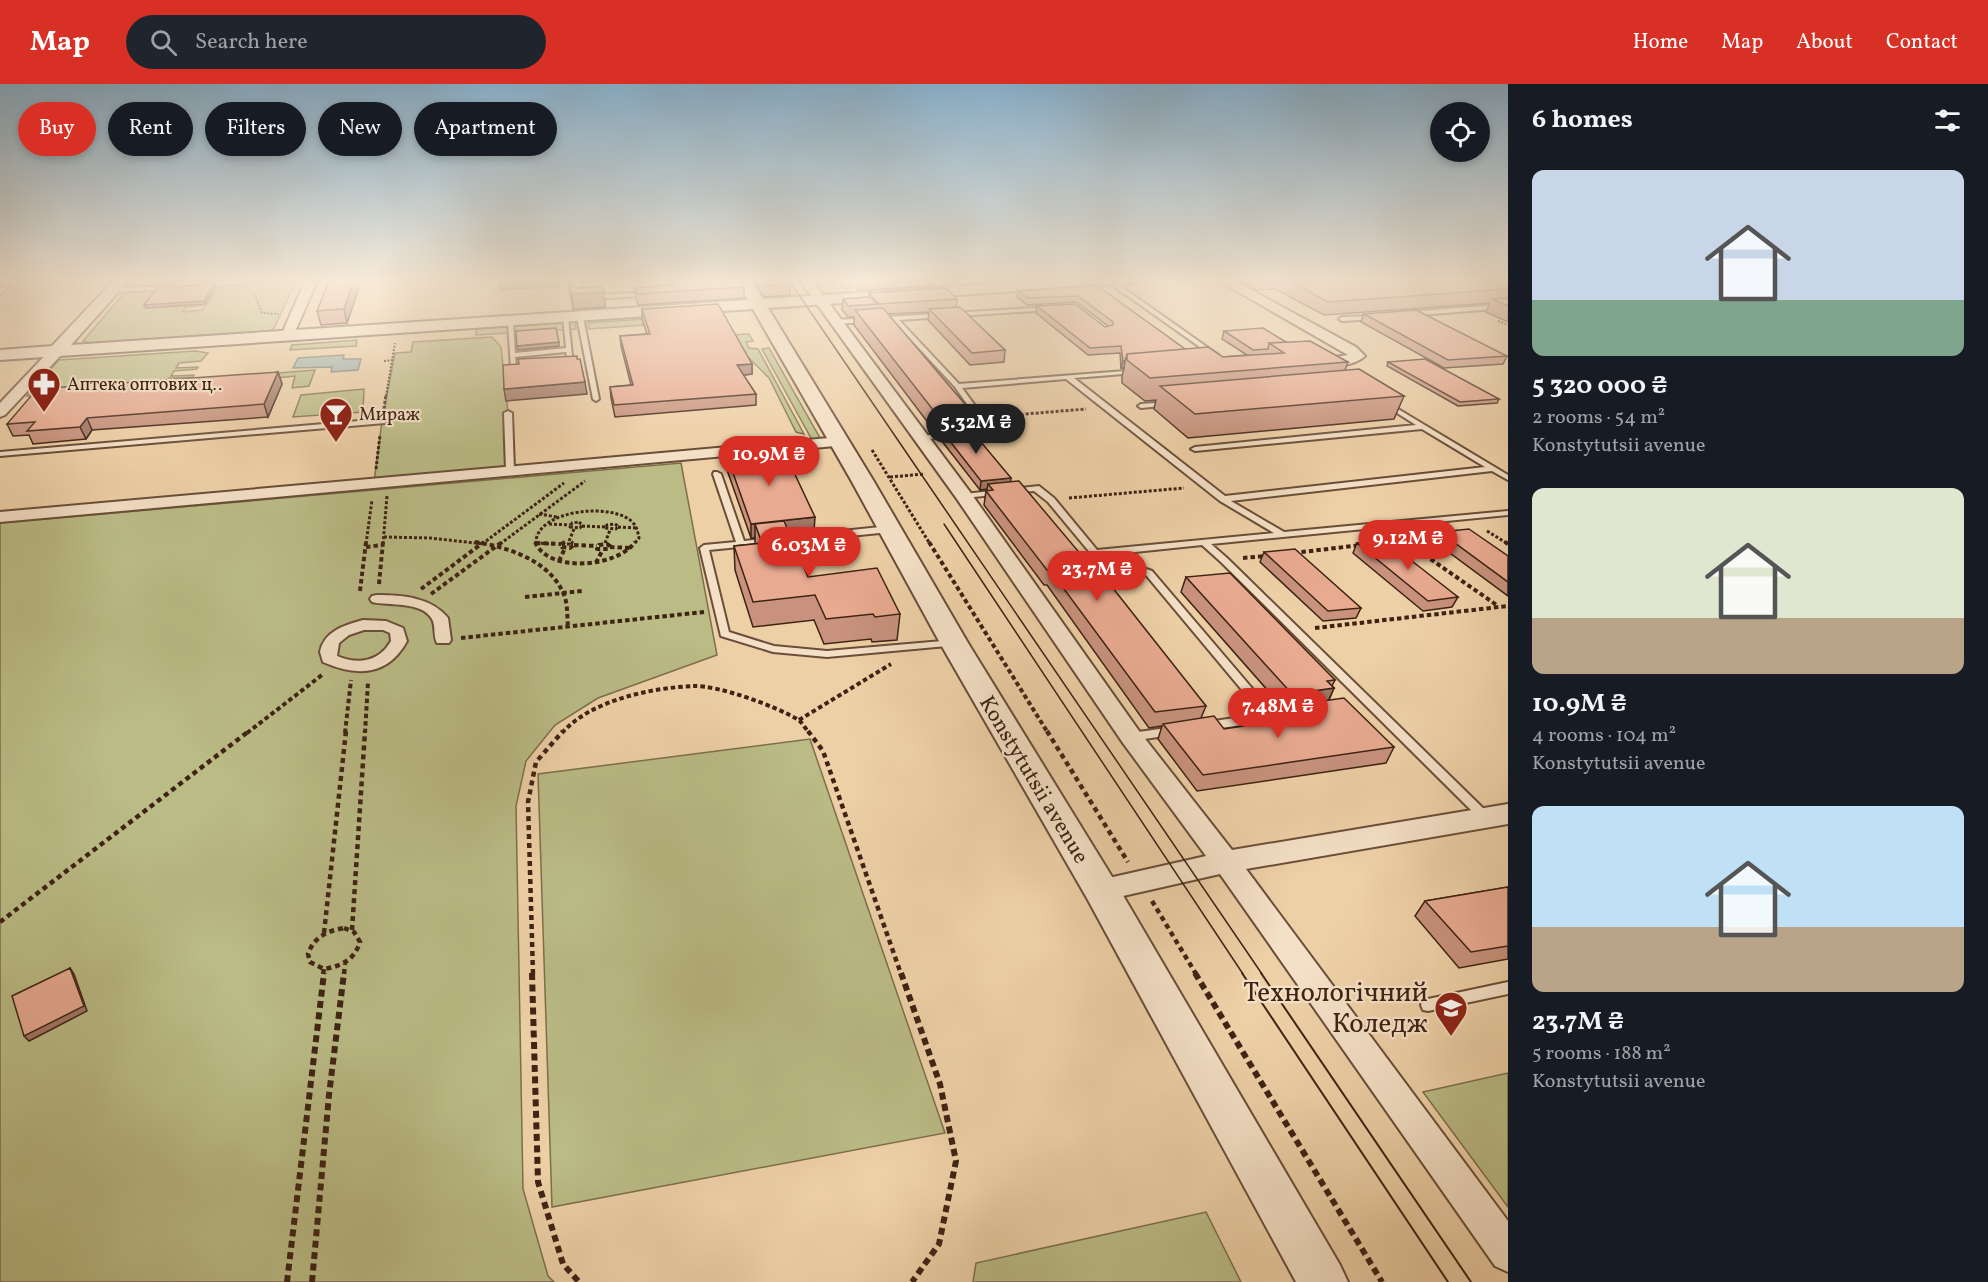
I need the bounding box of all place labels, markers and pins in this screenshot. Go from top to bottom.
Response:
pharmacy icon: Аптека оптових ц‥ [26,366,62,413]
place label: Аптека оптових ц‥ [67,373,222,398]
bar icon: Мираж [318,396,354,443]
place label: Мираж [359,403,420,428]
pin: 5.32M ₴ [921,404,1031,455]
pin: 10.9M ₴ [714,436,824,487]
pin: 9.12M ₴ [1353,520,1463,571]
pin: 6.03M ₴ [754,527,864,578]
pin: 23.7M ₴ [1042,551,1152,602]
pin: 7.48M ₴ [1223,688,1333,739]
place label: Технологічний Коледж [1243,975,1428,1044]
school or university icon: Технологічний Коледж [1433,990,1469,1037]

